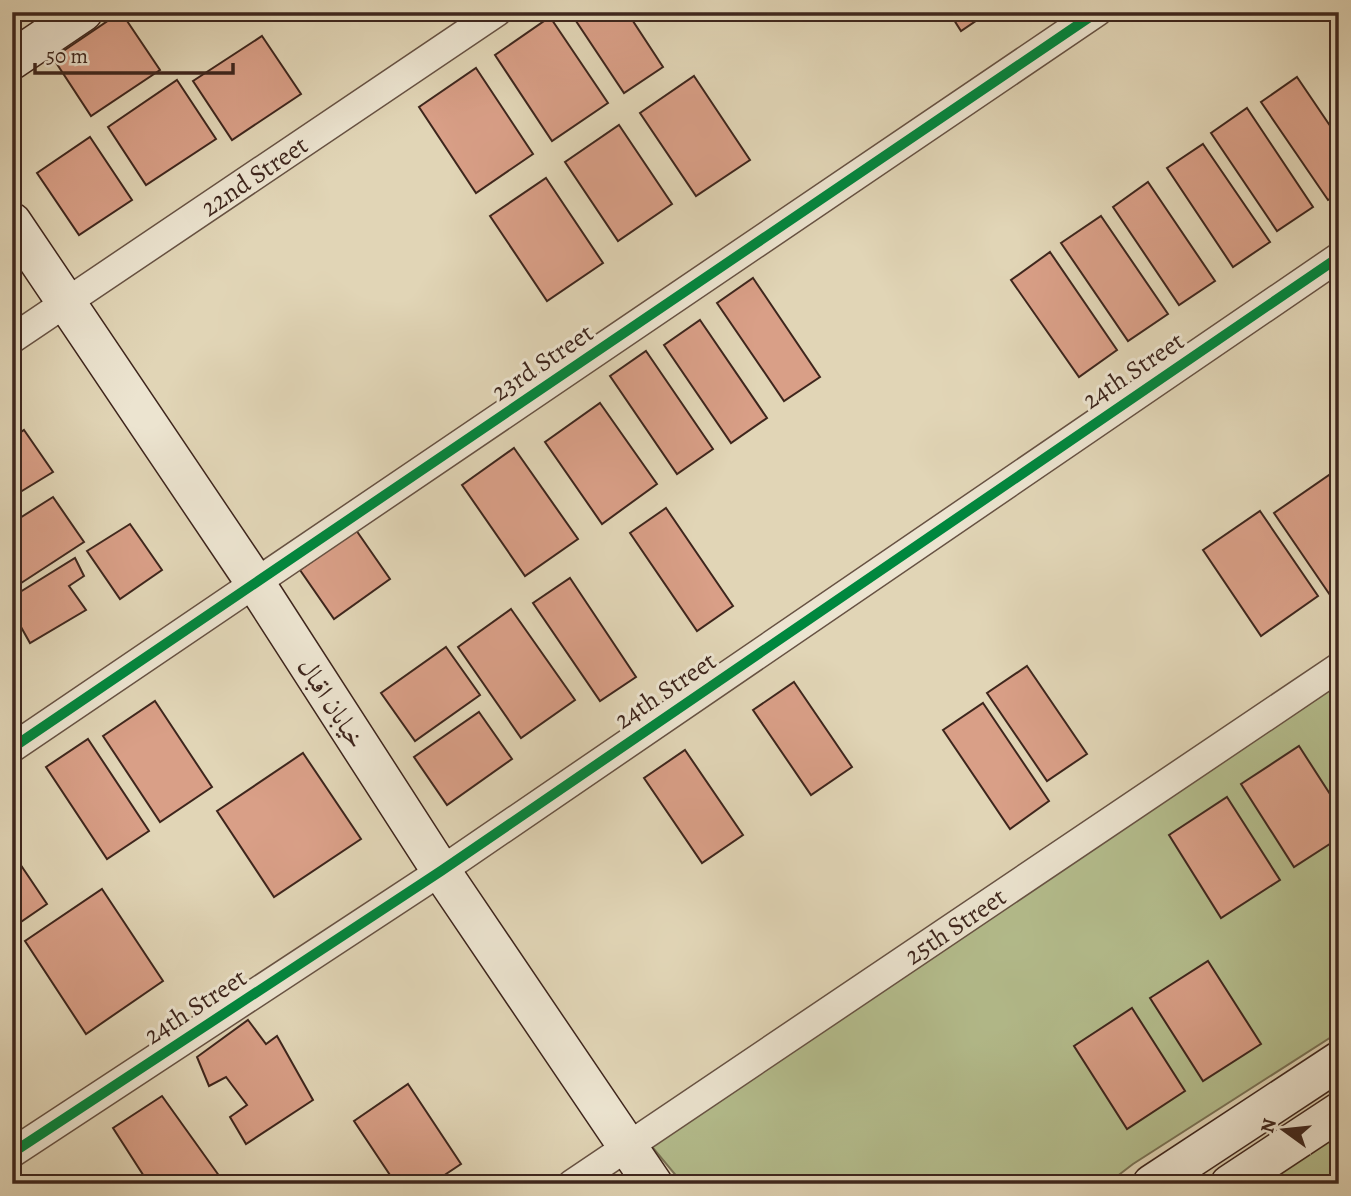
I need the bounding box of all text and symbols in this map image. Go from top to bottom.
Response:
scale bar [35,32,233,76]
text: 50 m [46,42,88,70]
street label: 22nd Street [194,127,315,225]
street label: 23rd Street [484,315,600,409]
street label: 24th Street [1076,323,1191,417]
street label: 24th Street [608,643,723,737]
street label: خیابان اقبال [289,651,374,755]
street label: 25th Street [898,879,1013,973]
street label: 24th Street [137,960,254,1053]
north arrow [1250,1094,1320,1164]
text: N [1254,1116,1283,1136]

